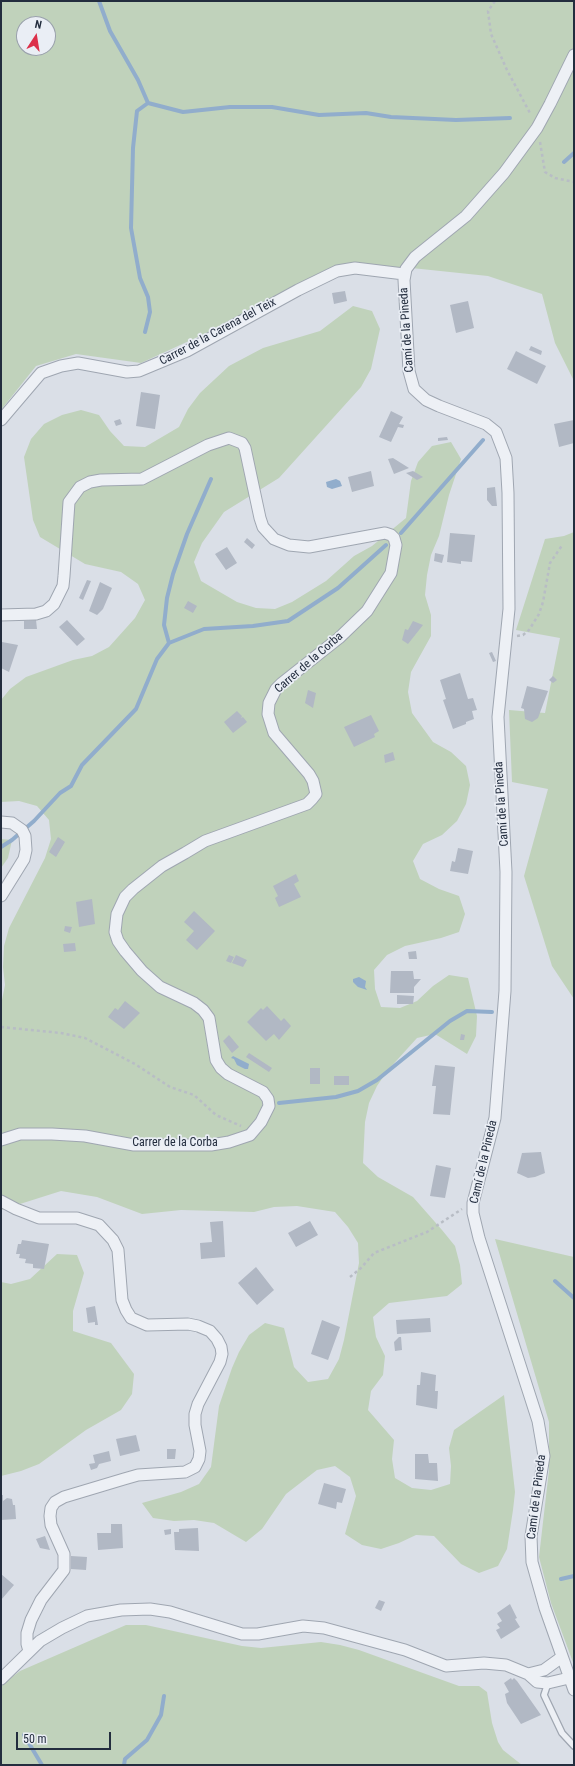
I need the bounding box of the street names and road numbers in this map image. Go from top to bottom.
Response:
street label: Camí de la Pineda [397,287,417,373]
street label: Carrer de la Carena del Teix [157,295,279,369]
street label: Carrer de la Corba [272,630,346,696]
street label: Camí de la Pineda [492,761,512,847]
street label: Camí de la Pineda [467,1119,501,1205]
street label: Carrer de la Corba [132,1136,218,1150]
street label: Camí de la Pineda [525,1454,549,1540]

